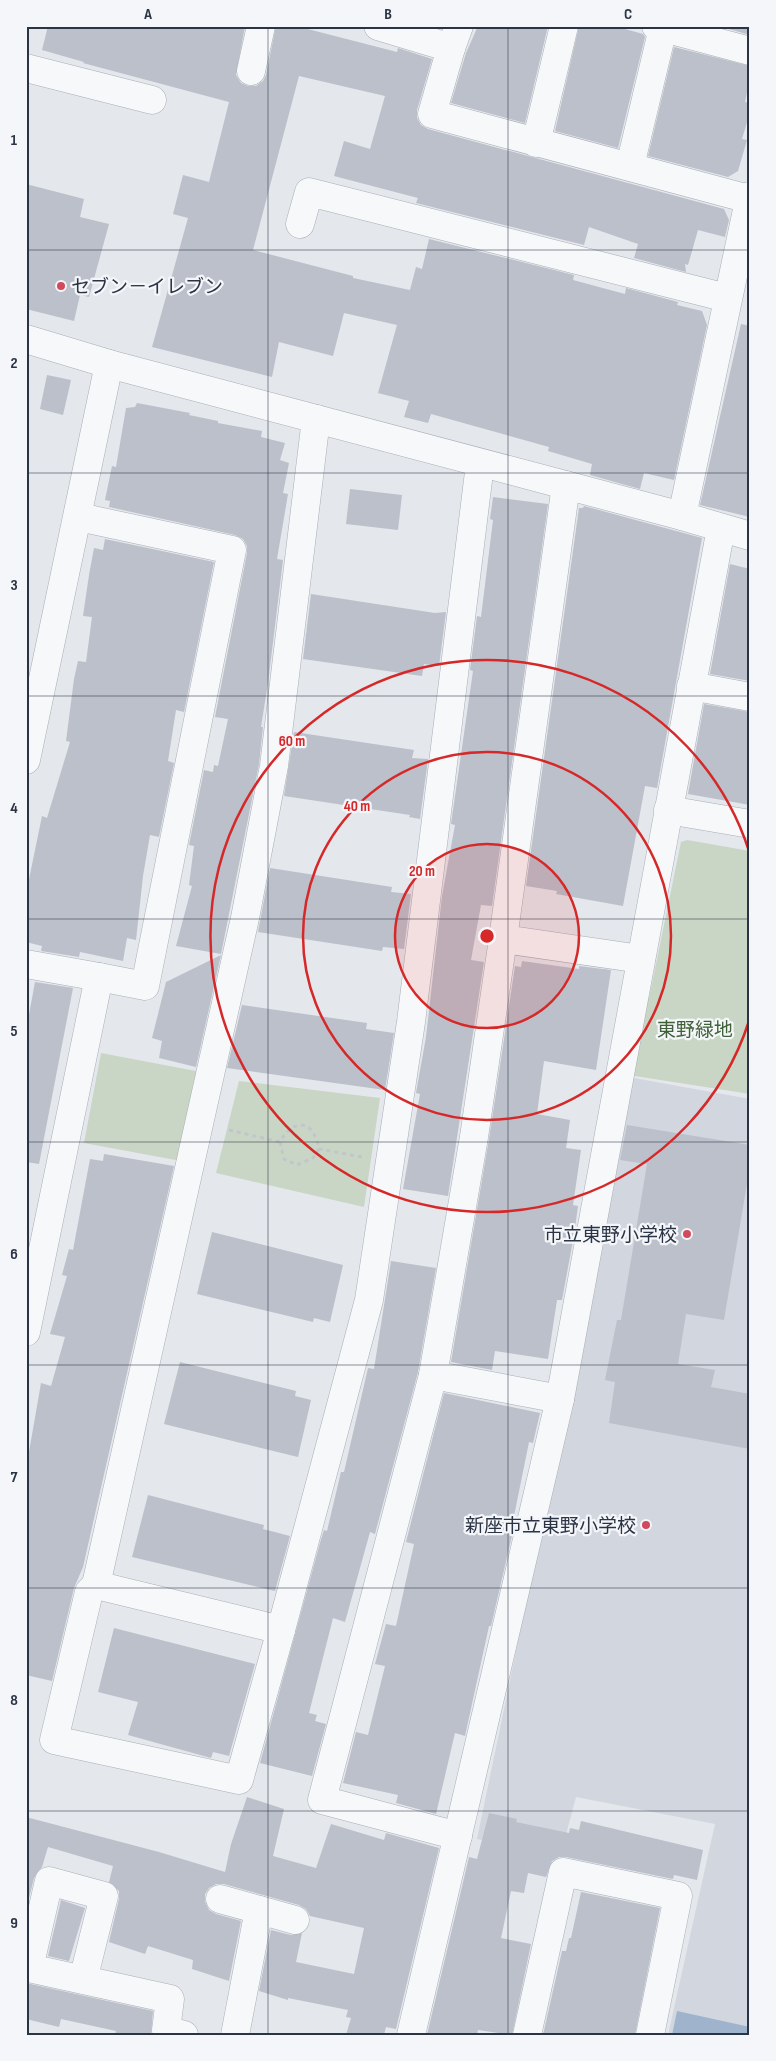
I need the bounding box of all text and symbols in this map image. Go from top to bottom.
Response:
text: A [143,5,152,24]
text: B [384,5,392,24]
text: C [624,5,632,24]
text: 1 [11,131,18,150]
place label: セブン－イレブン [71,276,223,299]
marker: セブン－イレブン [55,280,67,292]
text: 2 [10,354,18,373]
text: 3 [10,576,18,595]
text: 60 m [279,732,305,751]
text: 40 m [344,797,370,816]
text: 4 [10,799,18,818]
text: 20 m [409,862,435,881]
centre of rings [478,927,496,945]
park label: 東野緑地 [657,1019,733,1042]
text: 5 [10,1022,18,1041]
place label: 市立東野小学校 [544,1224,677,1247]
marker: 市立東野小学校 [681,1228,693,1240]
text: 6 [10,1245,18,1264]
text: 7 [11,1468,18,1487]
place label: 新座市立東野小学校 [465,1515,636,1538]
marker: 新座市立東野小学校 [640,1519,652,1531]
text: 8 [10,1691,18,1710]
text: 9 [10,1914,18,1933]

